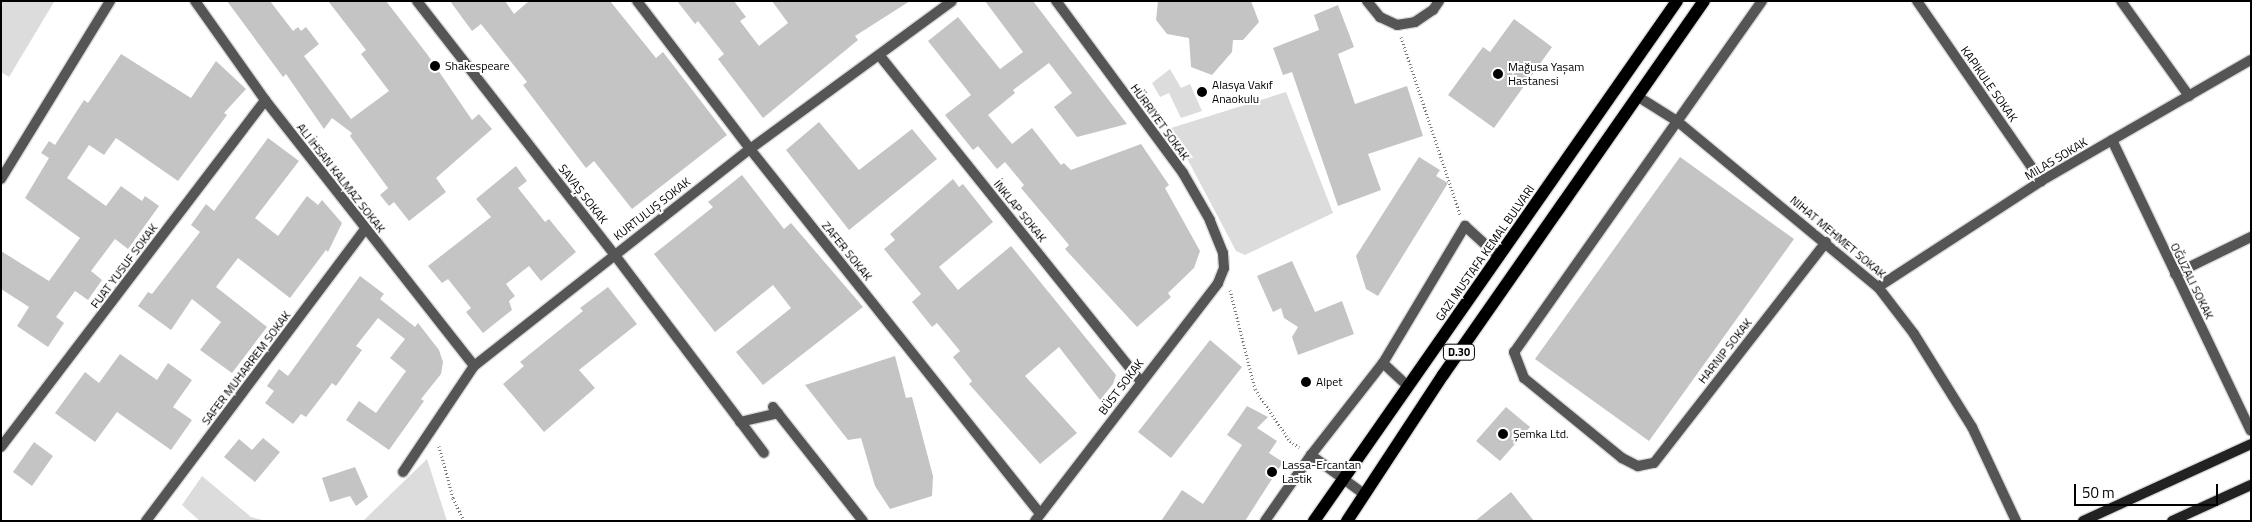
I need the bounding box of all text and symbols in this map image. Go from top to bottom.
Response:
street label: KAPIKULE SOKAK [1958,43,2020,125]
place label: Shakespeare [445,59,510,73]
marker: Shakespeare [429,60,441,72]
place label: Mağusa Yaşam Hastanesi [1508,60,1584,88]
marker: Mağusa Yaşam Hastanesi [1492,68,1504,80]
place label: Alasya Vakıf Anaokulu [1212,78,1273,106]
street label: HÜRRIYET SOKAK [1127,81,1193,163]
marker: Alasya Vakıf Anaokulu [1196,86,1208,98]
street label: ALI İHSAN KALMAZ SOKAK [294,120,388,236]
street label: MILAS SOKAK [2022,135,2090,183]
street label: SAVAŞ SOKAK [555,161,611,227]
street label: KURTULUŞ SOKAK [611,175,693,243]
street label: İNKLAP SOKAK [991,177,1049,245]
street label: GAZI MUSTAFA KEMAL BULVARI [1432,182,1538,324]
street label: NIHAT MEHMET SOKAK [1787,193,1889,281]
street label: ZAFER SOKAK [819,219,875,283]
street label: FUAT YUSUF SOKAK [88,221,160,311]
street label: OĞUZALI SOKAK [2167,240,2217,322]
street label: SAFER MUHARREM SOKAK [198,308,294,428]
street label: HARNIP SOKAK [1695,316,1755,386]
road number: D.30 [1443,344,1475,361]
street label: BÜST SOKAK [1095,356,1147,418]
place label: Alpet [1316,375,1342,389]
marker: Alpet [1300,376,1312,388]
place label: Şemka Ltd. [1513,427,1569,441]
marker: Şemka Ltd. [1497,428,1509,440]
place label: Lassa-Ercantan Lastik [1282,458,1361,486]
marker: Lassa-Ercantan Lastik [1266,466,1278,478]
scale bar [2077,474,2221,506]
text: 50 m [2082,481,2115,504]

